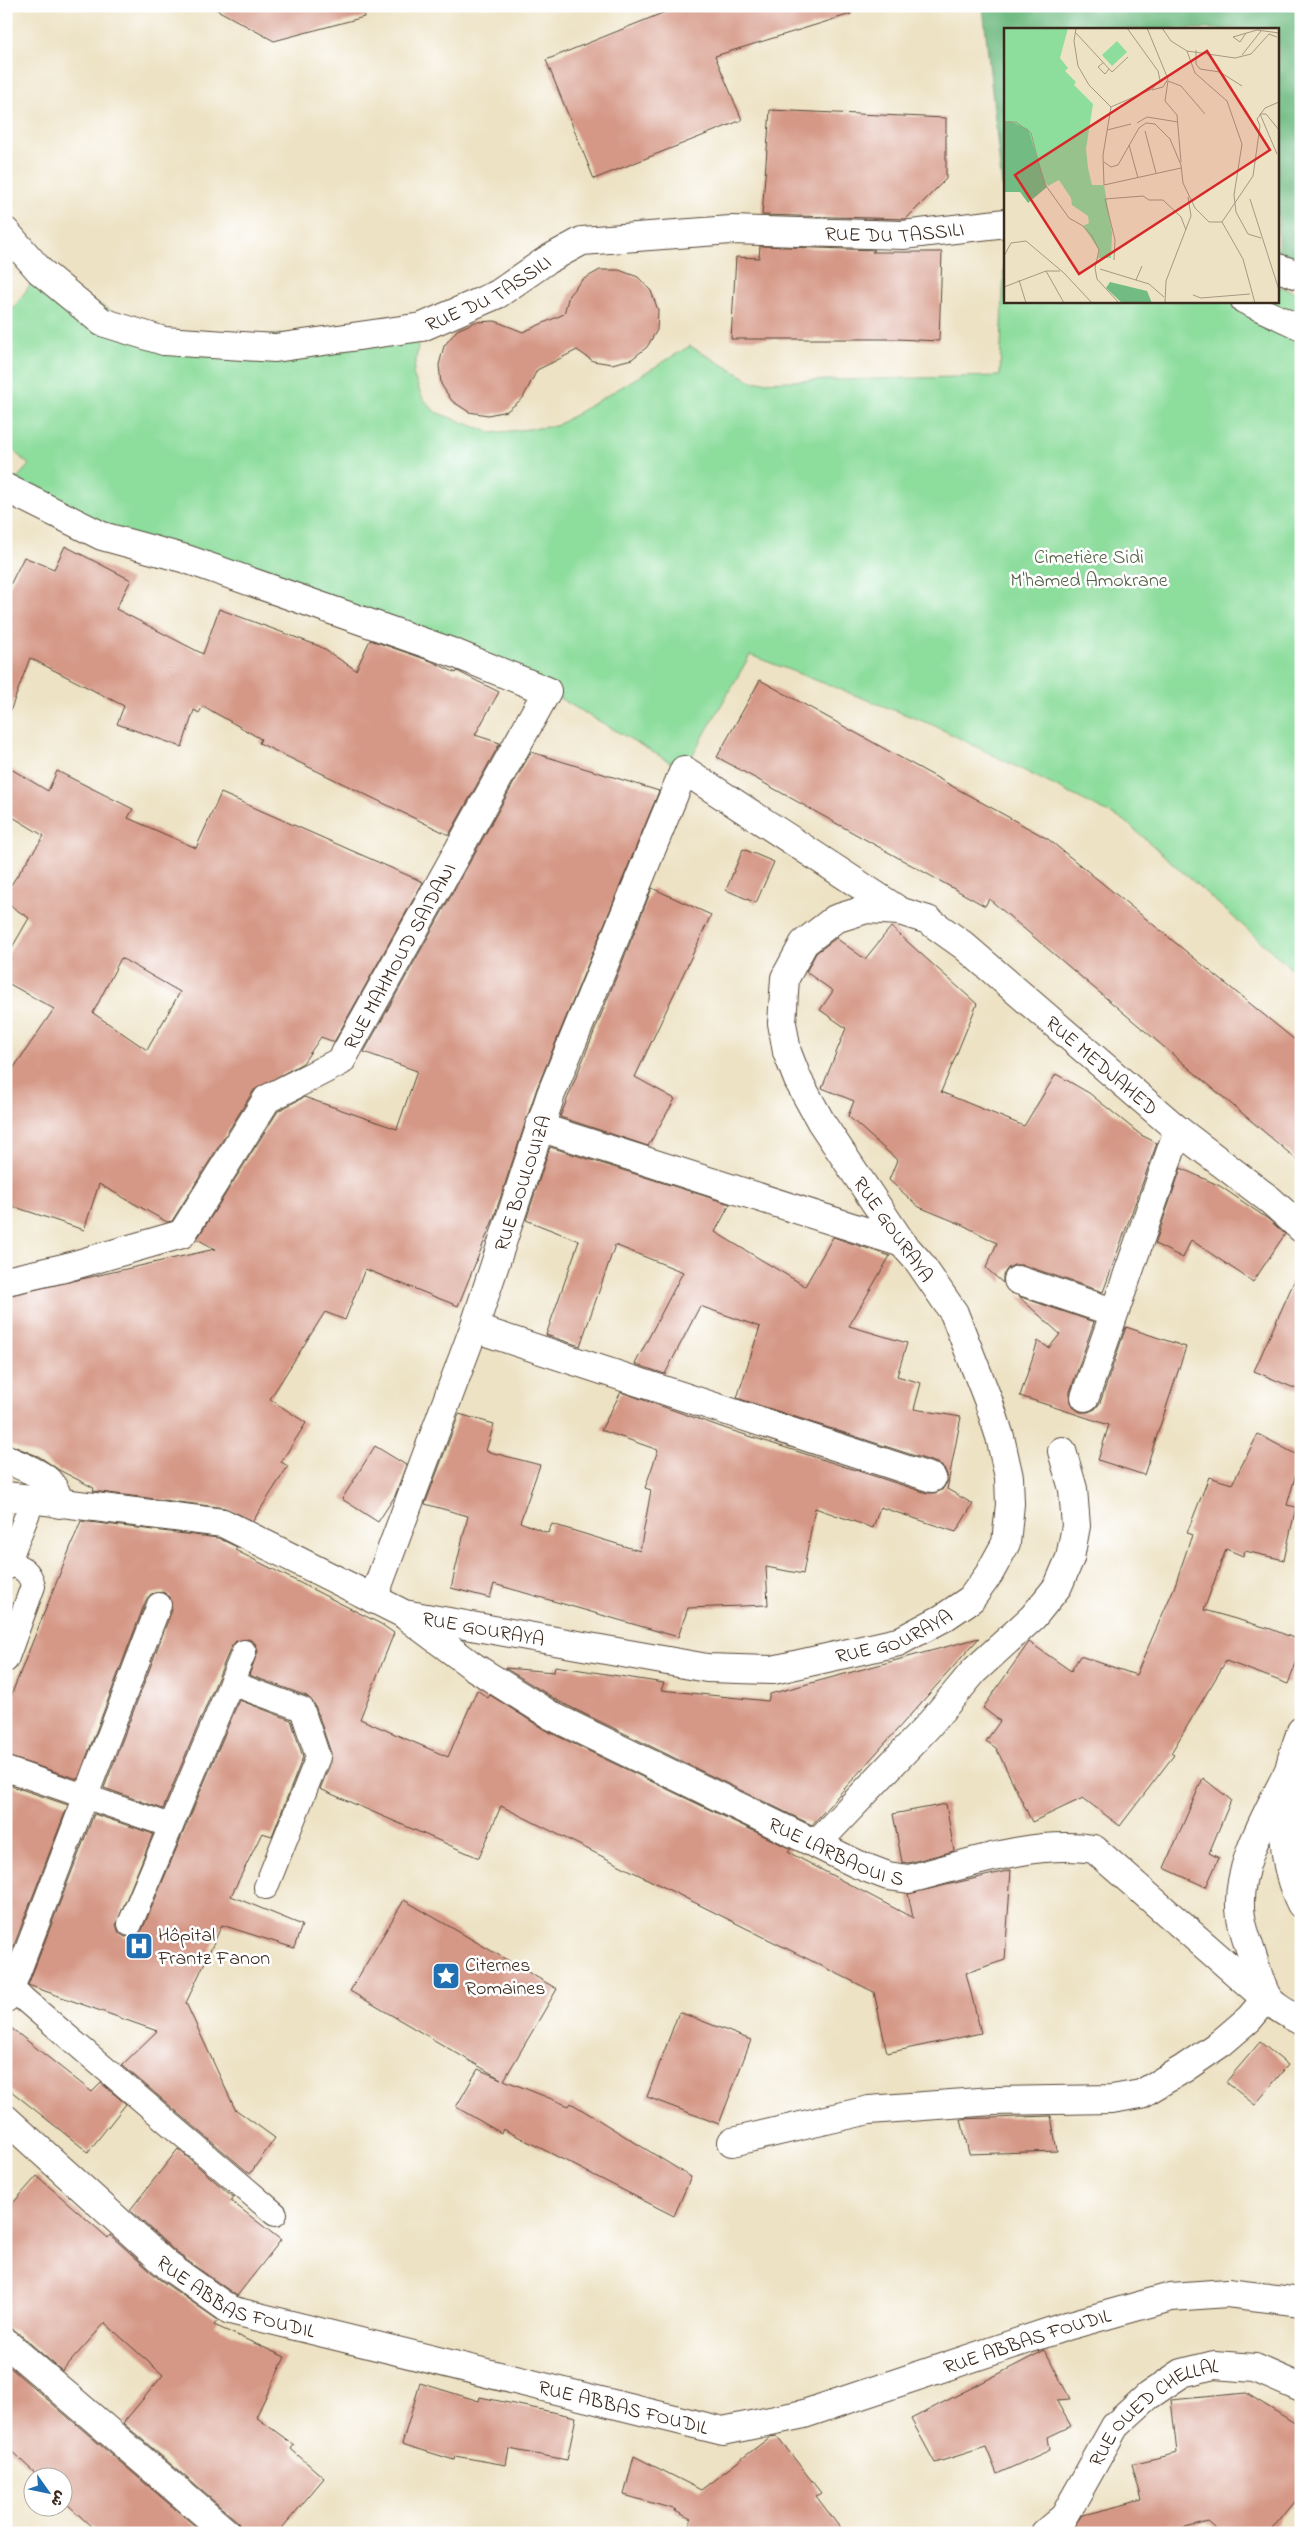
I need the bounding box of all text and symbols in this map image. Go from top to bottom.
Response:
inset map [1004,28,1280,302]
street label: RUE DU TASSILI [824,216,966,252]
street label: RUE DU TASSILI [422,249,558,341]
park label: Cimetière Sidi M'hamed Amokrane [1010,544,1168,596]
street label: RUE MAHMOUD SAIDANI [338,859,465,1056]
street label: RUE MEDJAHED [1038,1010,1163,1124]
street label: RUE BOULOUIZA [488,1112,560,1255]
street label: RUE GOURAYA [845,1172,939,1289]
street label: RUE GOURAYA [833,1603,960,1673]
street label: RUE GOURAYA [420,1606,546,1656]
street label: RUE LARBAOUI S [763,1811,906,1895]
place label: Hôpital Frantz Fanon [157,1922,270,1974]
hospital icon: Hôpital Frantz Fanon [124,1931,154,1961]
place label: Citernes Romaines [465,1952,545,2004]
place icon: Citernes Romaines [431,1961,461,1991]
street label: RUE ABBAS FOUDIL [149,2250,318,2347]
street label: RUE ABBAS FOUDIL [940,2302,1115,2383]
street label: RUE OUED CHELLAL [1083,2353,1221,2473]
street label: RUE ABBAS FOUDIL [535,2374,712,2444]
north arrow [22,2466,72,2516]
text: ش [45,2486,71,2510]

